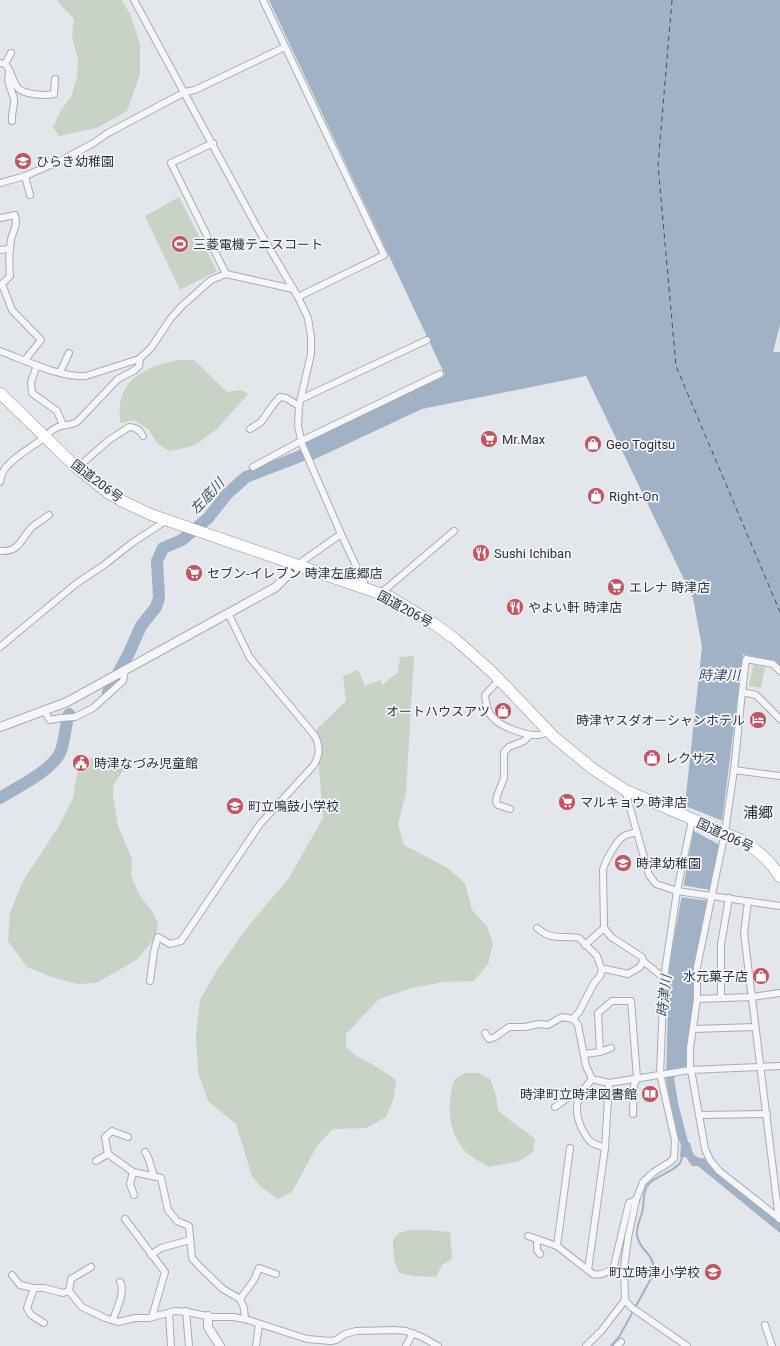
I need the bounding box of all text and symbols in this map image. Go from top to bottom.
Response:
school or university icon: ひらき幼稚園 [13,151,33,171]
place label: ひらき幼稚園 [36,154,114,169]
sports icon: 三菱電機テニスコート [170,234,190,254]
place label: 三菱電機テニスコート [193,237,323,252]
supermarket icon: Mr.Max [479,429,499,449]
place label: Mr.Max [502,432,546,447]
shop icon: Geo Togitsu [583,434,603,454]
place label: Geo Togitsu [606,437,675,452]
street label: 国道206号 [68,457,126,505]
water label: 左底川 [187,474,229,517]
shop icon: Right-On [586,486,606,506]
place label: Right-On [609,489,659,504]
restaurant icon: Sushi Ichiban [471,543,491,563]
place label: Sushi Ichiban [494,546,571,561]
supermarket icon: セブン-イレブン 時津左底郷店 [184,563,204,583]
place label: セブン-イレブン 時津左底郷店 [207,566,383,581]
supermarket icon: エレナ 時津店 [606,577,626,597]
place label: エレナ 時津店 [629,580,710,595]
street label: 国道206号 [375,588,435,630]
restaurant icon: やよい軒 時津店 [505,597,525,617]
place label: やよい軒 時津店 [528,600,622,615]
water label: 時津川 [698,667,742,683]
shop icon: オートハウスアツ [493,701,513,721]
place label: オートハウスアツ [386,704,490,719]
hotel icon: 時津ヤスダオーシャンホテル [748,710,768,730]
place label: 時津ヤスダオーシャンホテル [576,713,745,728]
shop icon: レクサス [642,748,662,768]
place label: レクサス [665,751,717,766]
public building icon: 時津なづみ児童館 [71,753,91,773]
place label: 時津なづみ児童館 [94,756,198,771]
supermarket icon: マルキョウ 時津店 [557,792,577,812]
place label: マルキョウ 時津店 [580,795,687,810]
school or university icon: 町立鳴鼓小学校 [225,796,245,816]
place label: 町立鳴鼓小学校 [248,799,339,814]
district label: 浦郷 [743,804,773,822]
street label: 国道206号 [694,815,756,855]
school or university icon: 時津幼稚園 [613,853,633,873]
place label: 時津幼稚園 [636,856,701,871]
shop icon: 水元菓子店 [751,966,771,986]
place label: 水元菓子店 [683,969,748,984]
water label: 時津川 [654,972,674,1018]
library icon: 時津町立時津図書館 [640,1084,660,1104]
place label: 時津町立時津図書館 [520,1087,637,1102]
school or university icon: 町立時津小学校 [703,1262,723,1282]
place label: 町立時津小学校 [609,1265,700,1280]

